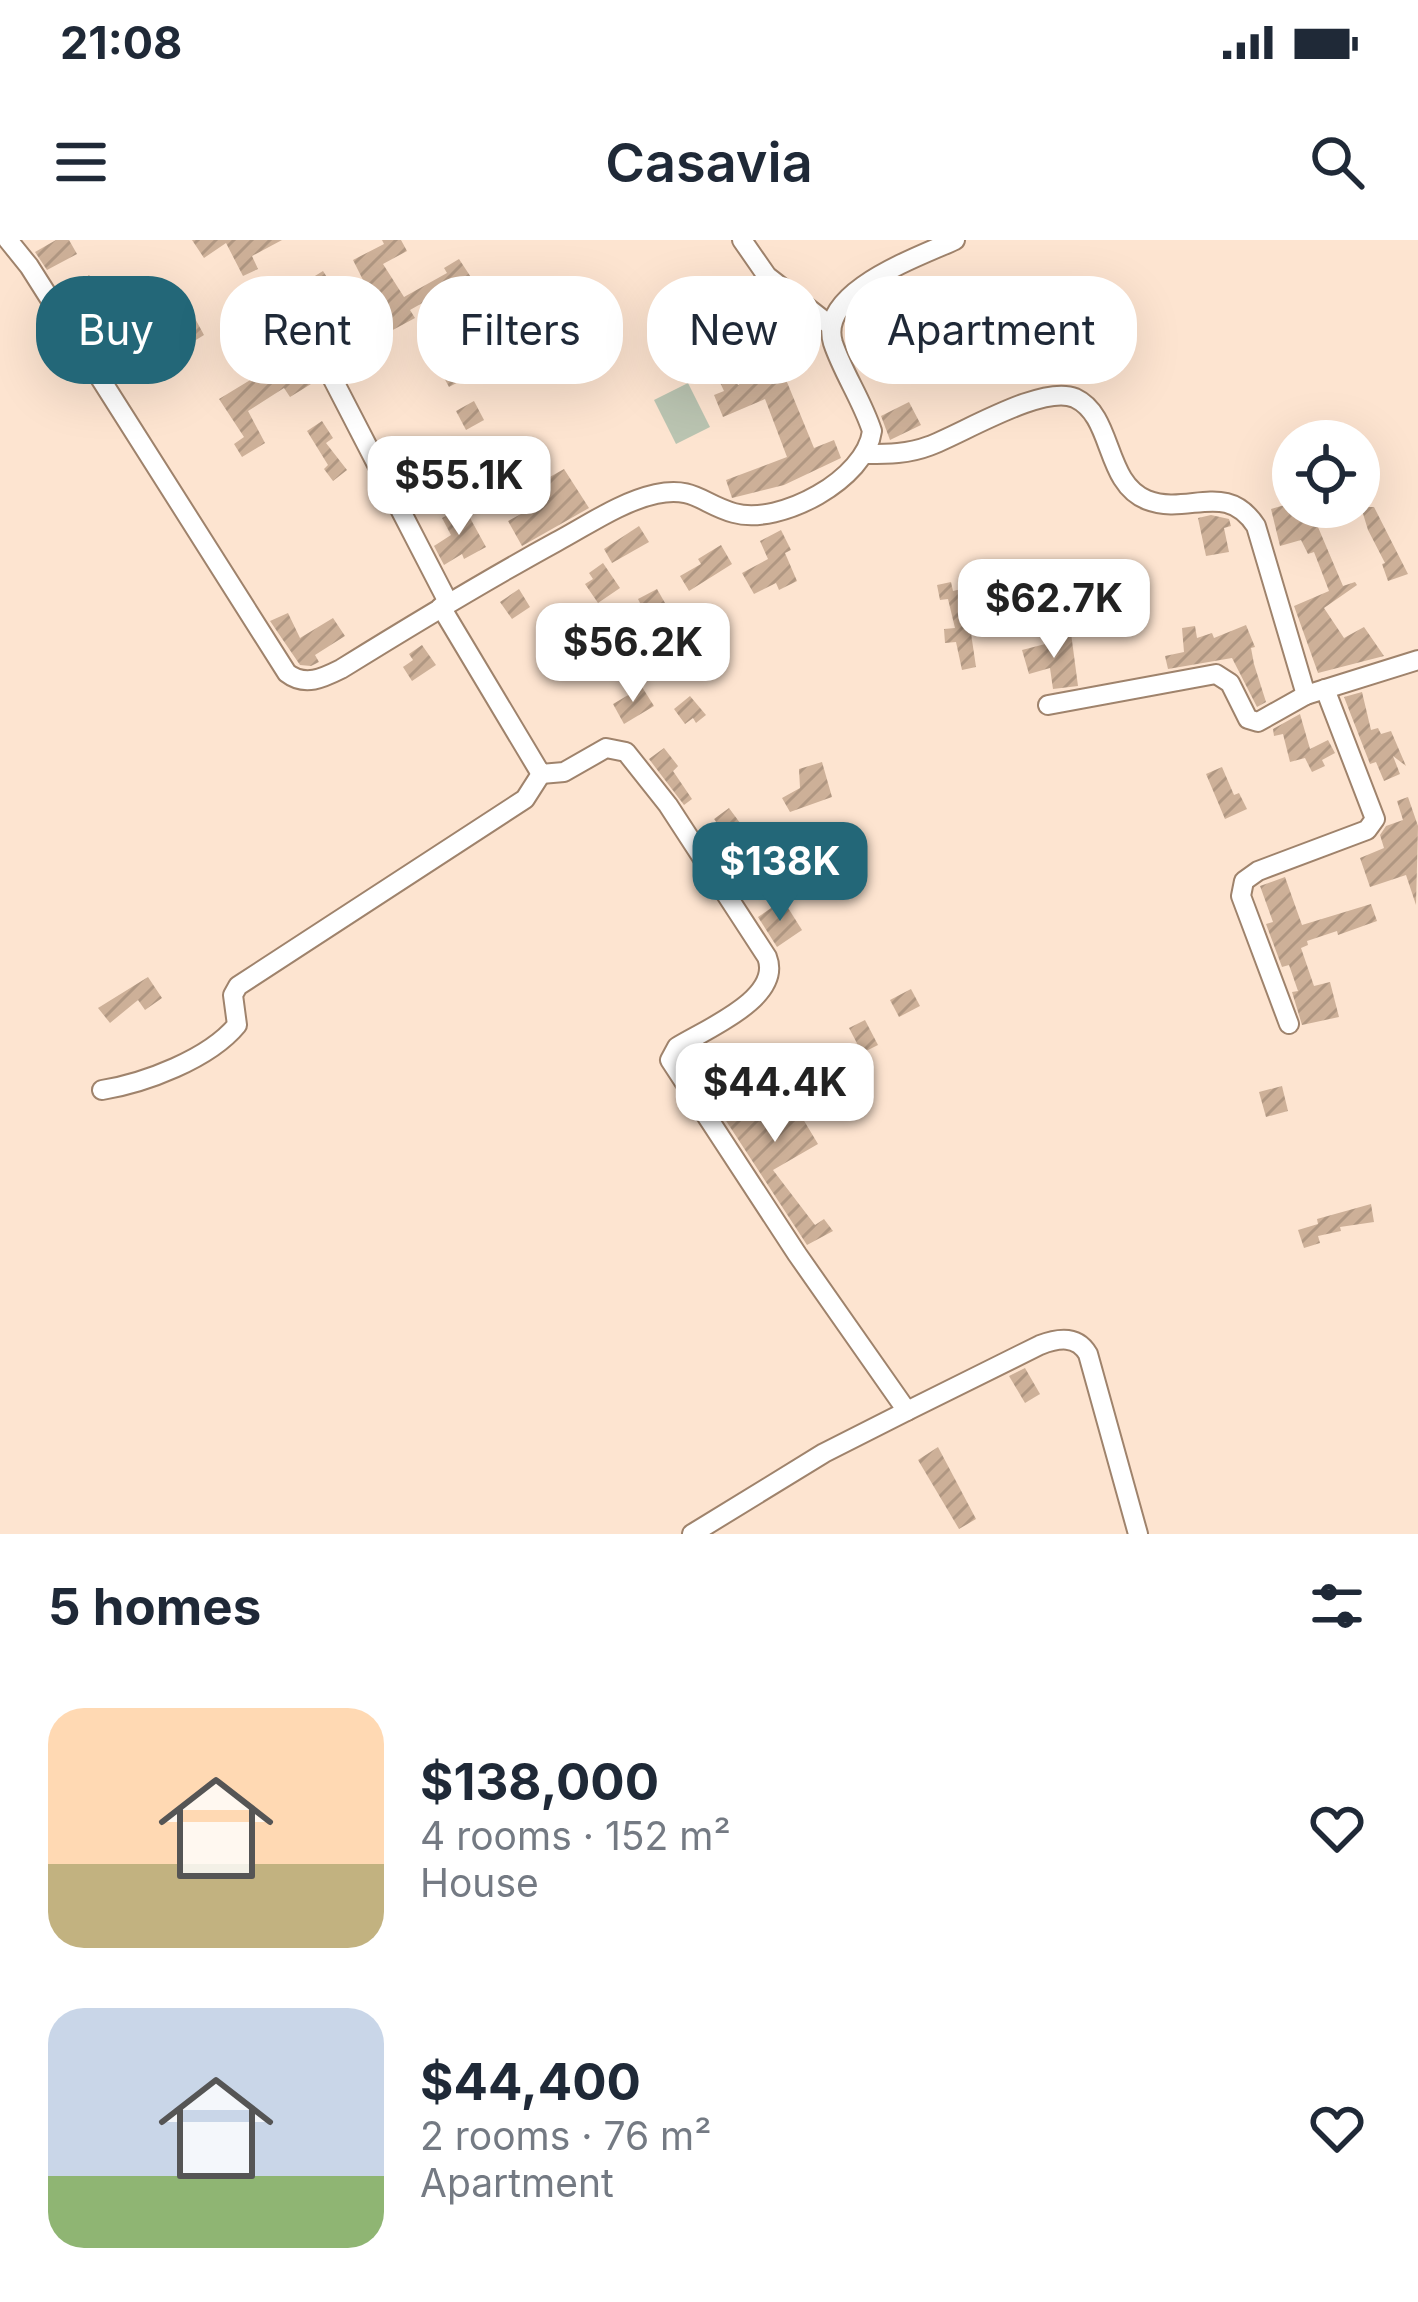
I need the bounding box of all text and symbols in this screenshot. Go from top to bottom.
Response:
text: 21:08 [60,15,182,70]
icon: menu [48,129,114,195]
icon: search [1304,129,1370,195]
text: Casavia [605,130,813,195]
chip: Buy [36,276,196,384]
chip: Rent [220,276,393,384]
chip: Filters [417,276,623,384]
chip: New [647,276,821,384]
chip: Apartment [845,276,1137,384]
map controls [1272,420,1380,528]
button: locate [1272,420,1380,528]
pin: $55.1K [361,436,557,538]
text: $55.1K [395,451,523,498]
pin: $62.7K [956,559,1152,661]
text: $62.7K [985,574,1123,621]
pin: $56.2K [535,603,731,705]
text: $56.2K [563,618,703,665]
pin: $138K [696,822,864,924]
text: $138K [720,837,840,884]
pin: $44.4K [677,1043,873,1145]
text: $44.4K [703,1058,847,1105]
icon: filters [1304,1573,1370,1639]
text: 5 homes [48,1576,261,1637]
text: $138,000 [420,1751,659,1812]
icon: home [144,1756,288,1900]
icon: heart [1304,1795,1370,1861]
text: 4 rooms · 152 m² [420,1812,731,1859]
text: House [420,1859,539,1906]
text: $44,400 [420,2051,641,2112]
icon: home [144,2056,288,2200]
icon: heart [1304,2095,1370,2161]
text: 2 rooms · 76 m² [420,2112,712,2159]
text: Apartment [420,2159,614,2206]

